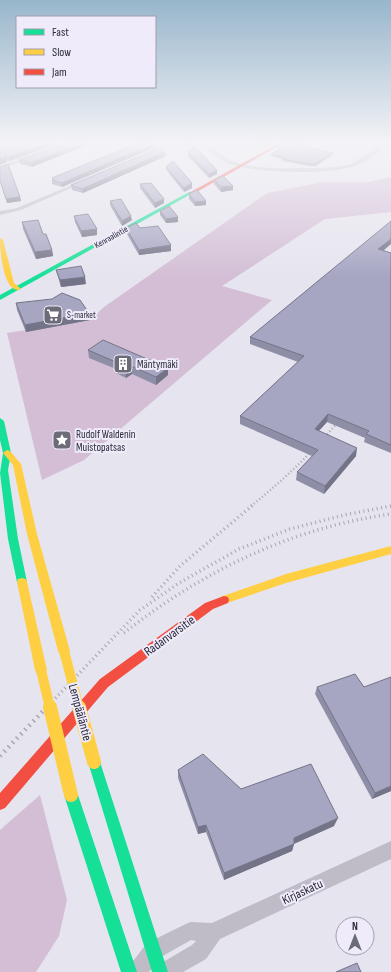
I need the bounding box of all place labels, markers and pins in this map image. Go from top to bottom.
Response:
supermarket icon: S-market [42,304,64,326]
place label: S-market [67,310,96,321]
building icon: Mäntymäki [112,353,134,375]
place label: Mäntymäki [137,358,178,371]
place label: Rudolf Waldenin Muistopatsas [76,428,136,454]
place icon: Rudolf Waldenin Muistopatsas [51,429,73,451]

